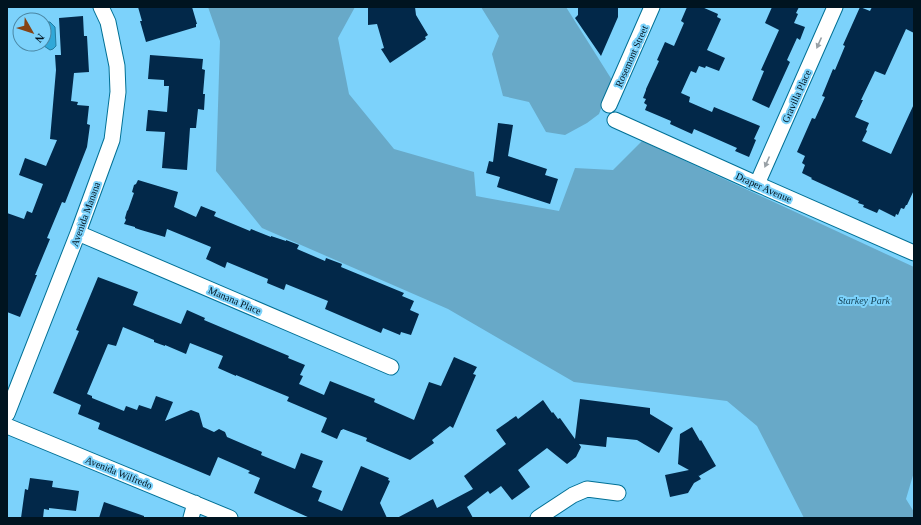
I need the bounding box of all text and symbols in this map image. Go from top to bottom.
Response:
north arrow [12,12,52,52]
street label: Rosemont Street [613,23,650,89]
text: N [33,31,47,45]
one-way arrow [816,37,822,49]
street label: Gravilla Place [780,67,813,124]
one-way arrow [764,156,770,167]
street label: Draper Avenue [734,170,794,205]
street label: Avenida Manana [69,180,102,248]
street label: Manana Place [207,284,263,317]
park label: Starkey Park [838,295,891,306]
street label: Avenida Wilfredo [84,454,154,491]

